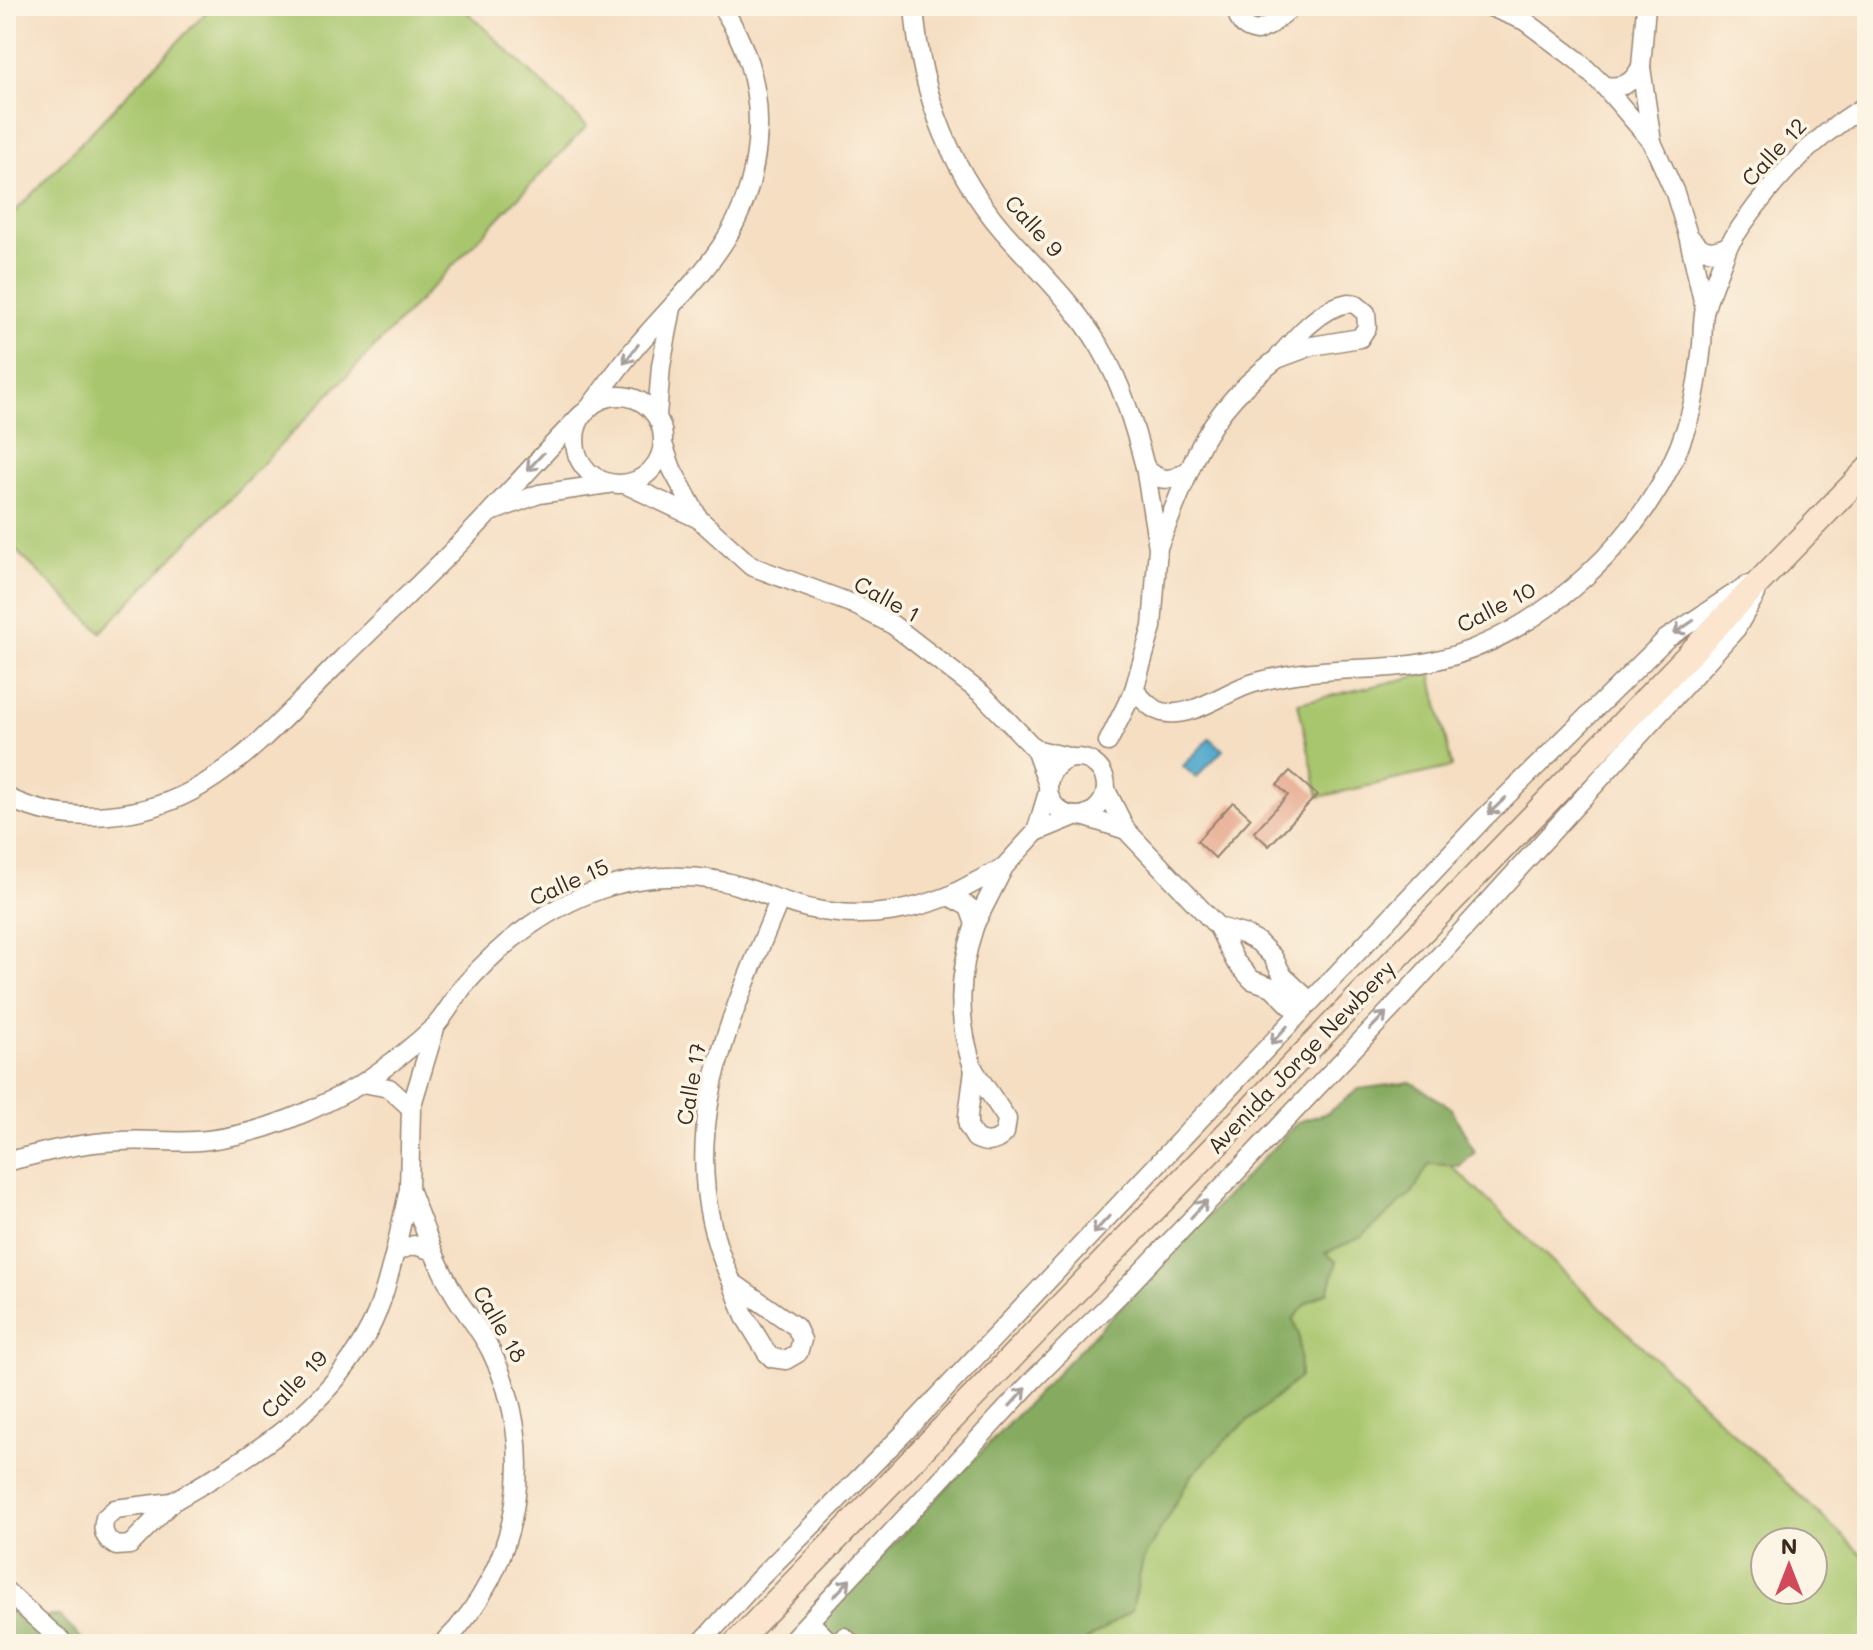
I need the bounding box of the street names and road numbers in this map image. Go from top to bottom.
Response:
street label: Calle 12 [1735,111,1813,192]
street label: Calle 9 [999,188,1070,263]
street label: Calle 1 [849,569,925,628]
street label: Calle 10 [1452,574,1540,639]
street label: Calle 15 [525,851,613,912]
street label: Avenida Jorge Newbery [1200,954,1401,1160]
street label: Calle 17 [669,1040,712,1127]
street label: Calle 18 [467,1280,534,1367]
street label: Calle 19 [254,1343,333,1424]

